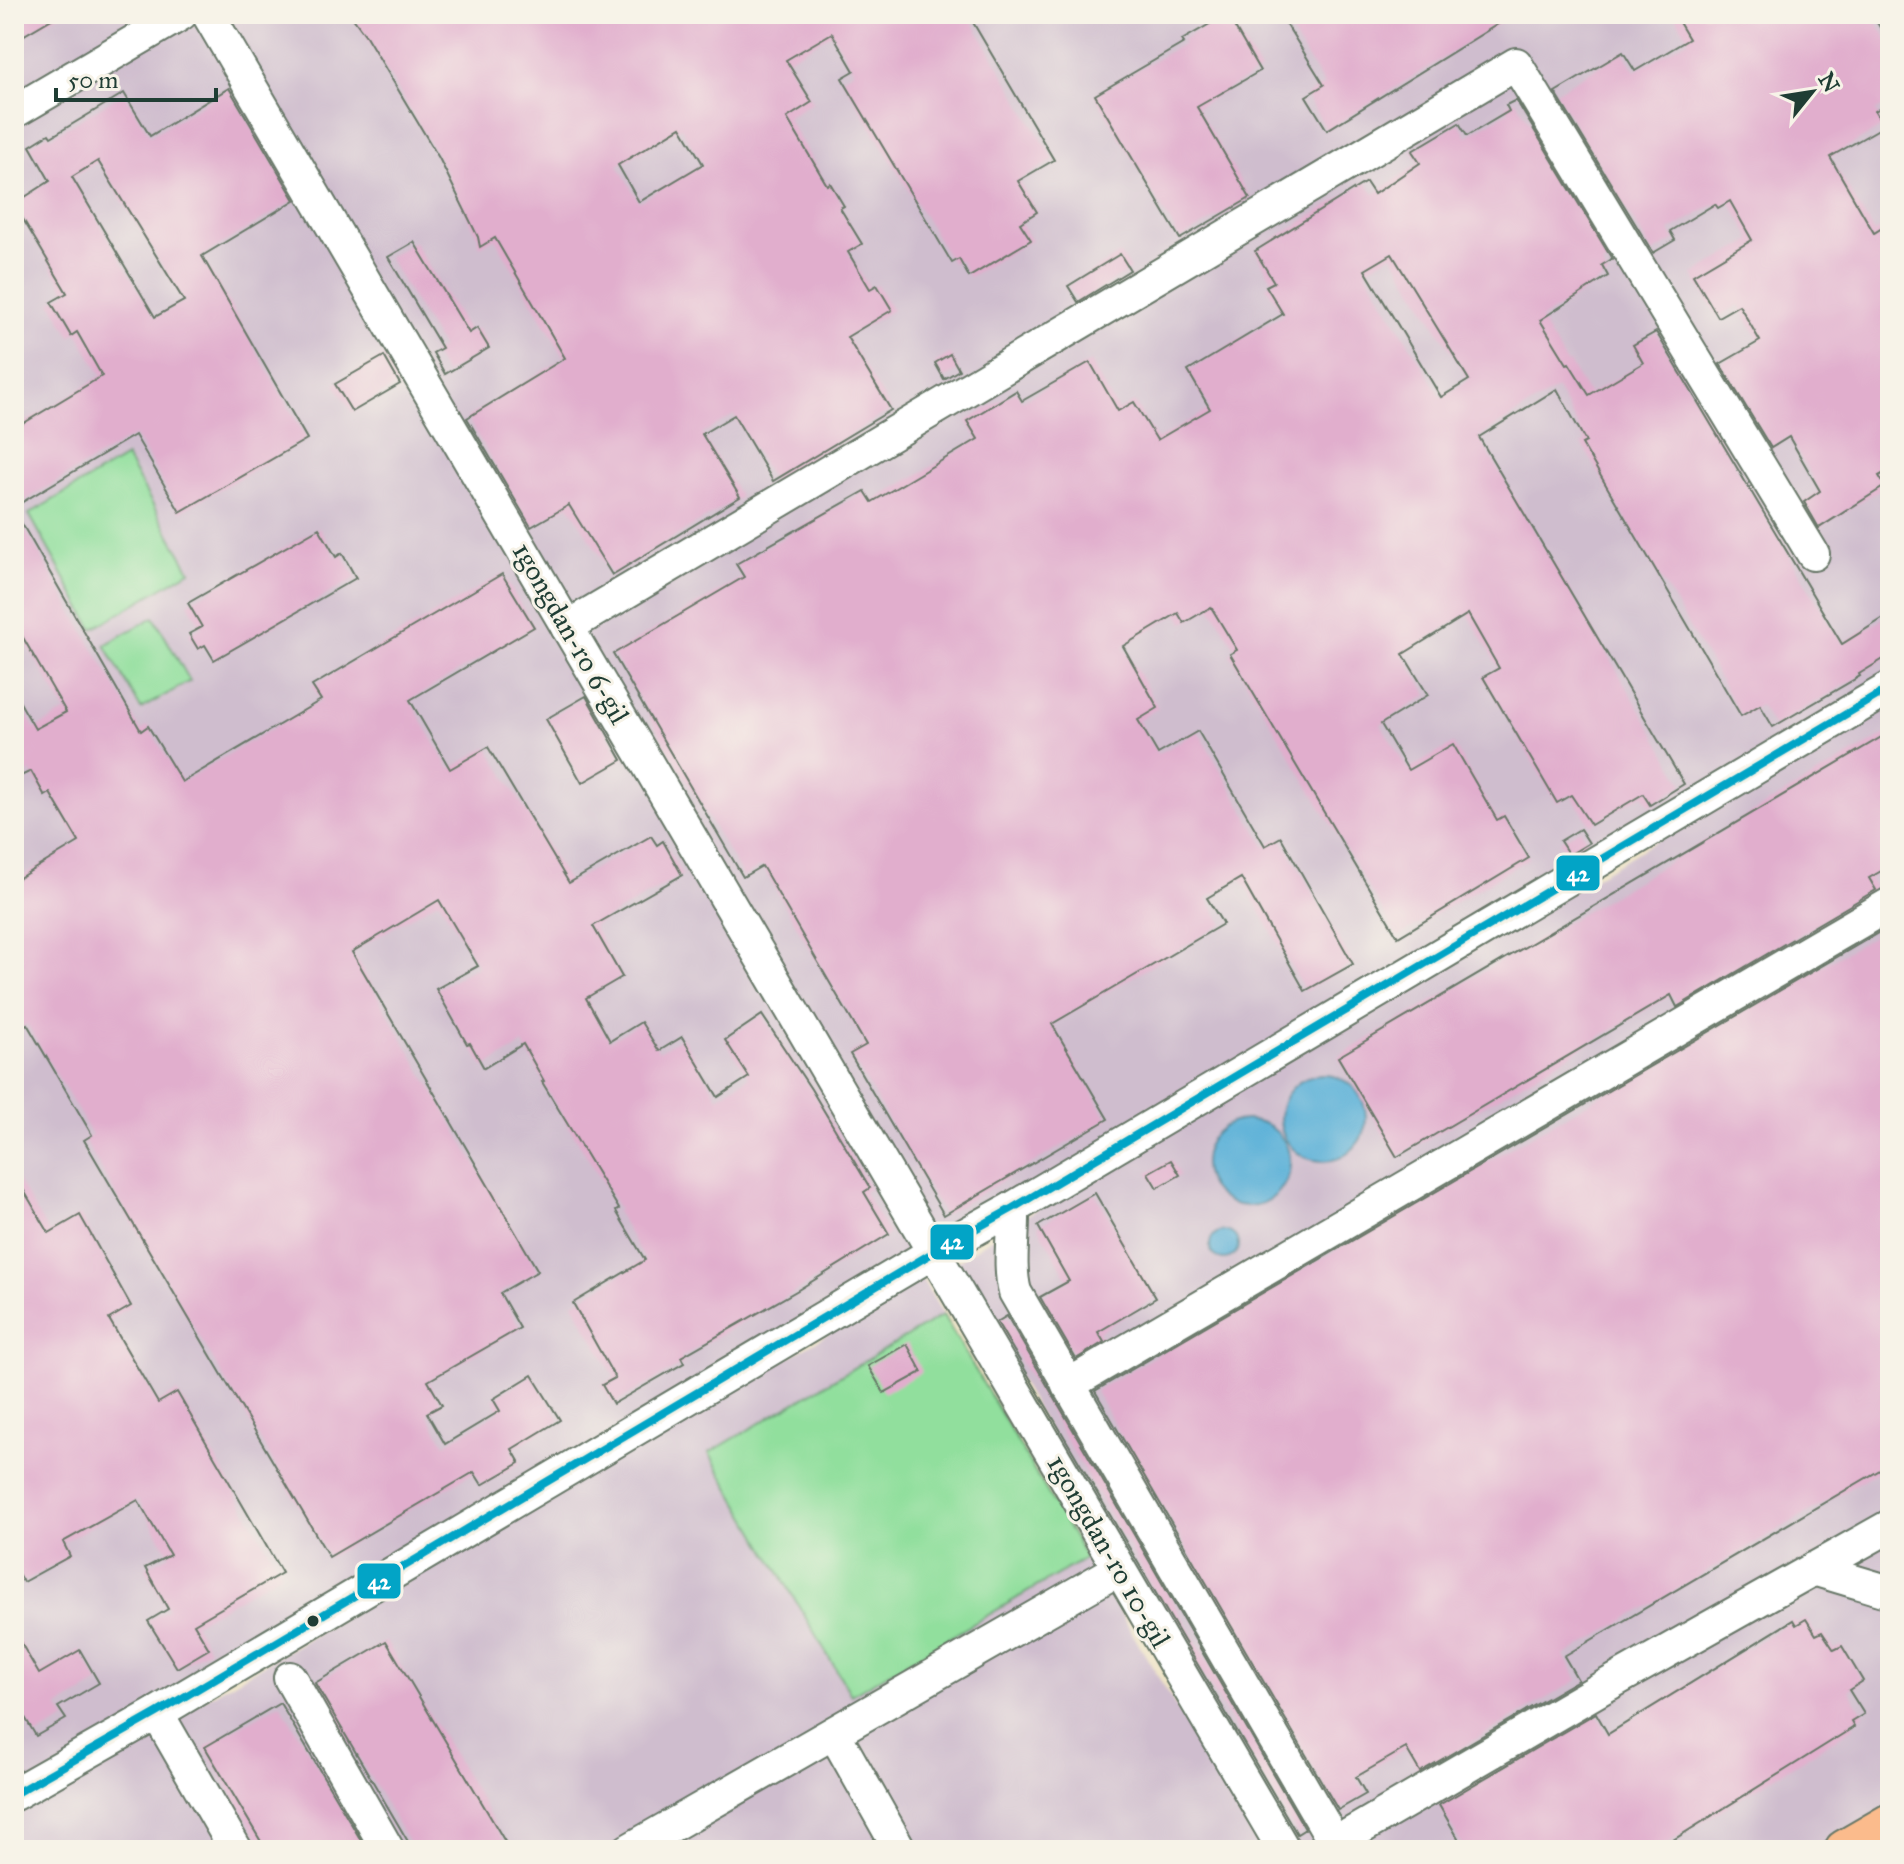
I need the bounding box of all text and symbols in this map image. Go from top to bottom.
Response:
scale bar [56,52,216,102]
north arrow [1772,52,1852,132]
text: 50 m [68,65,118,95]
text: N [1813,67,1845,97]
street label: 1gongdan-ro 6-gil [505,536,637,730]
line badge: 42 [1555,854,1601,892]
text: 42 [1566,860,1591,887]
line badge: 42 [929,1223,975,1261]
text: 42 [940,1228,965,1255]
street label: 1gongdan-ro 10-gil [1040,1448,1179,1654]
line badge: 42 [356,1562,402,1600]
text: 42 [367,1568,392,1595]
unlabelled marker [305,1613,321,1629]

